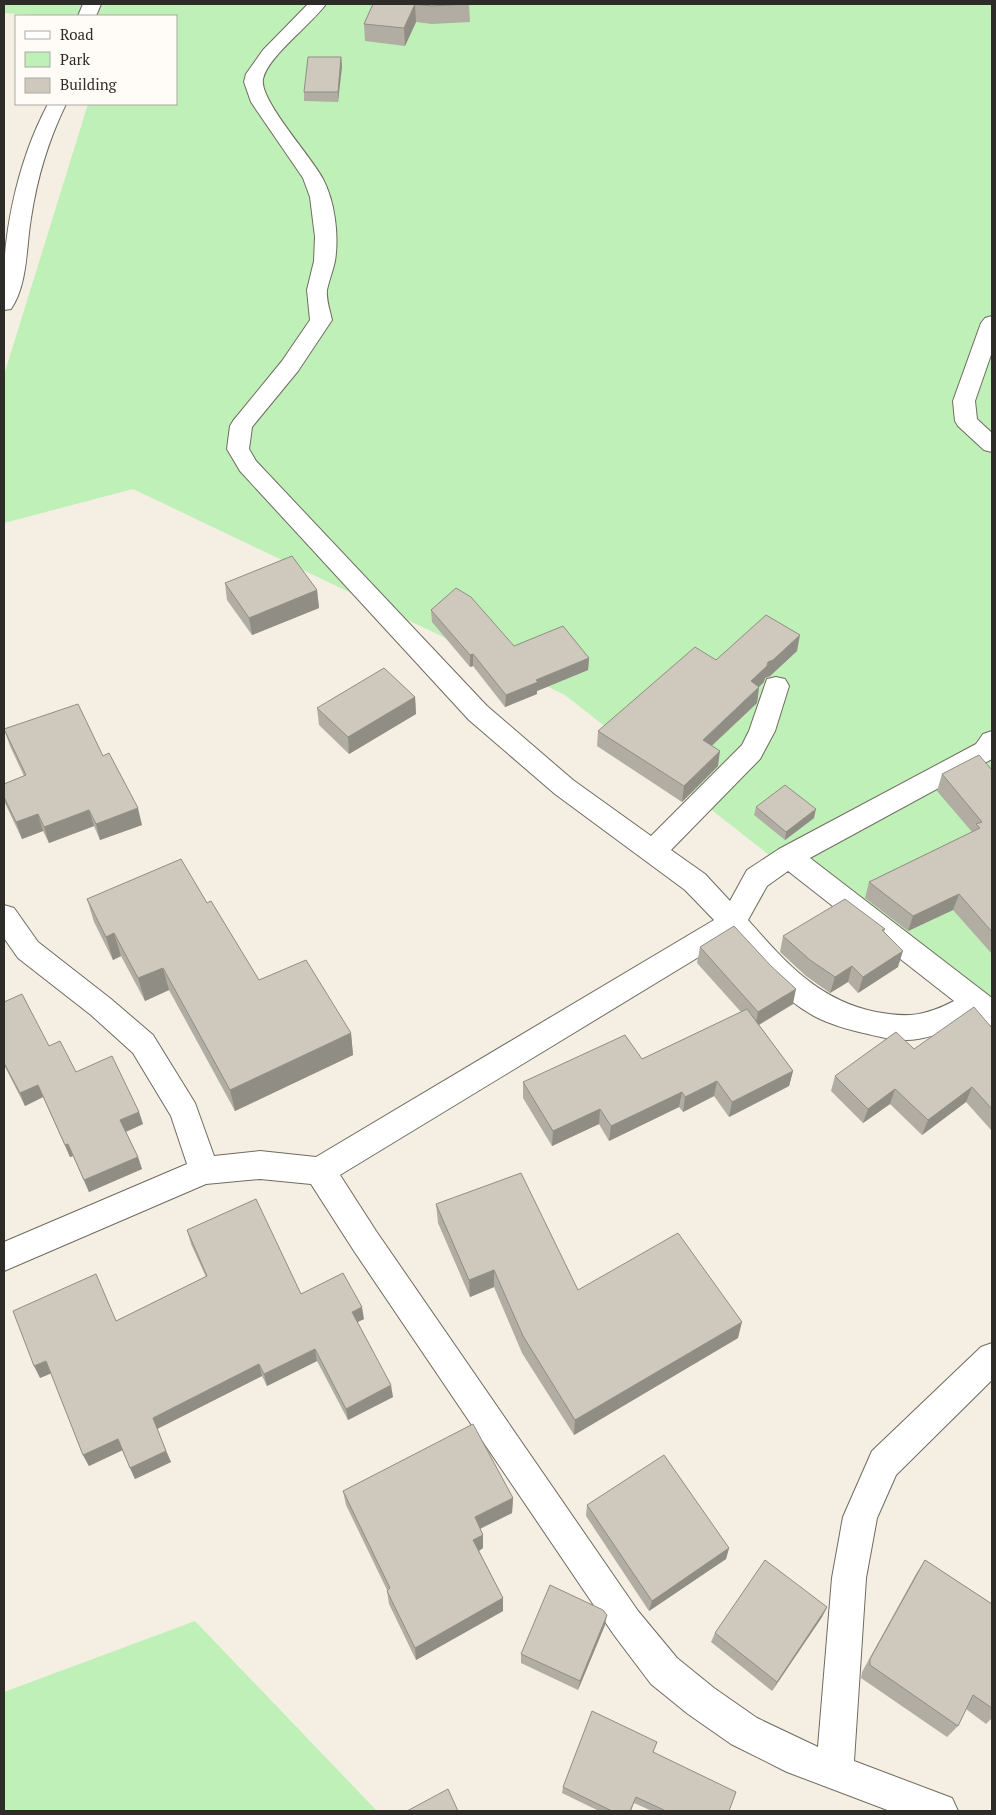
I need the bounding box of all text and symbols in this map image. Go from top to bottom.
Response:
legend [15,15,178,105]
text: Road [60,24,93,44]
text: Park [60,49,90,69]
text: Building [60,74,118,94]

